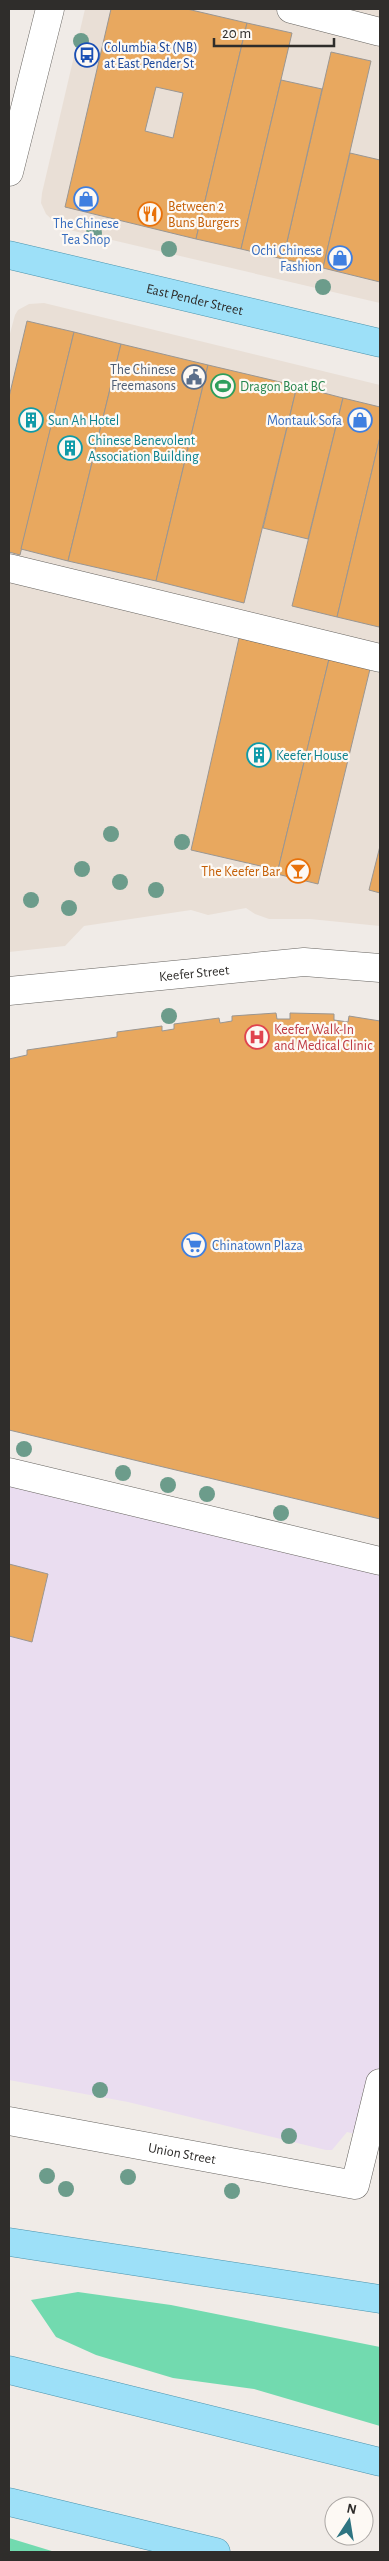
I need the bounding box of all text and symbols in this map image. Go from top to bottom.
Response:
scale bar [214,15,334,47]
text: 20 m [222,26,251,41]
place label: Columbia St (NB) at East Pender St [104,41,198,71]
bus stop icon: Columbia St (NB) at East Pender St [74,42,100,68]
shop icon: The Chinese Tea Shop [73,186,99,212]
place label: Between 2 Buns Burgers [168,200,239,230]
restaurant icon: Between 2 Buns Burgers [137,201,163,227]
place label: The Chinese Tea Shop [53,217,119,247]
place label: Ochi Chinese Fashion [251,244,322,274]
shop icon: Ochi Chinese Fashion [327,245,353,271]
street label: East Pender Street [145,282,245,318]
place label: The Chinese Freemasons [110,363,176,393]
public building icon: The Chinese Freemasons [181,364,207,390]
sports icon: Dragon Boat BC [210,373,236,399]
place label: Dragon Boat BC [240,380,325,394]
building icon: Sun Ah Hotel [18,407,44,433]
shop icon: Montauk Sofa [347,407,373,433]
place label: Sun Ah Hotel [48,414,119,428]
place label: Montauk Sofa [267,414,343,428]
place label: Chinese Benevolent Association Building [88,434,199,464]
building icon: Chinese Benevolent Association Building [57,435,83,461]
building icon: Keefer House [246,742,272,768]
place label: Keefer House [276,749,348,763]
bar icon: The Keefer Bar [285,858,311,884]
place label: The Keefer Bar [201,865,280,879]
street label: Keefer Street [158,963,231,984]
place label: Keefer Walk-In and Medical Clinic [274,1023,373,1053]
hospital icon: Keefer Walk-In and Medical Clinic [244,1024,270,1050]
supermarket icon: Chinatown Plaza [181,1232,207,1258]
place label: Chinatown Plaza [212,1239,304,1253]
street label: Union Street [147,2141,217,2167]
north arrow [324,2496,374,2546]
text: N [345,2501,358,2517]

